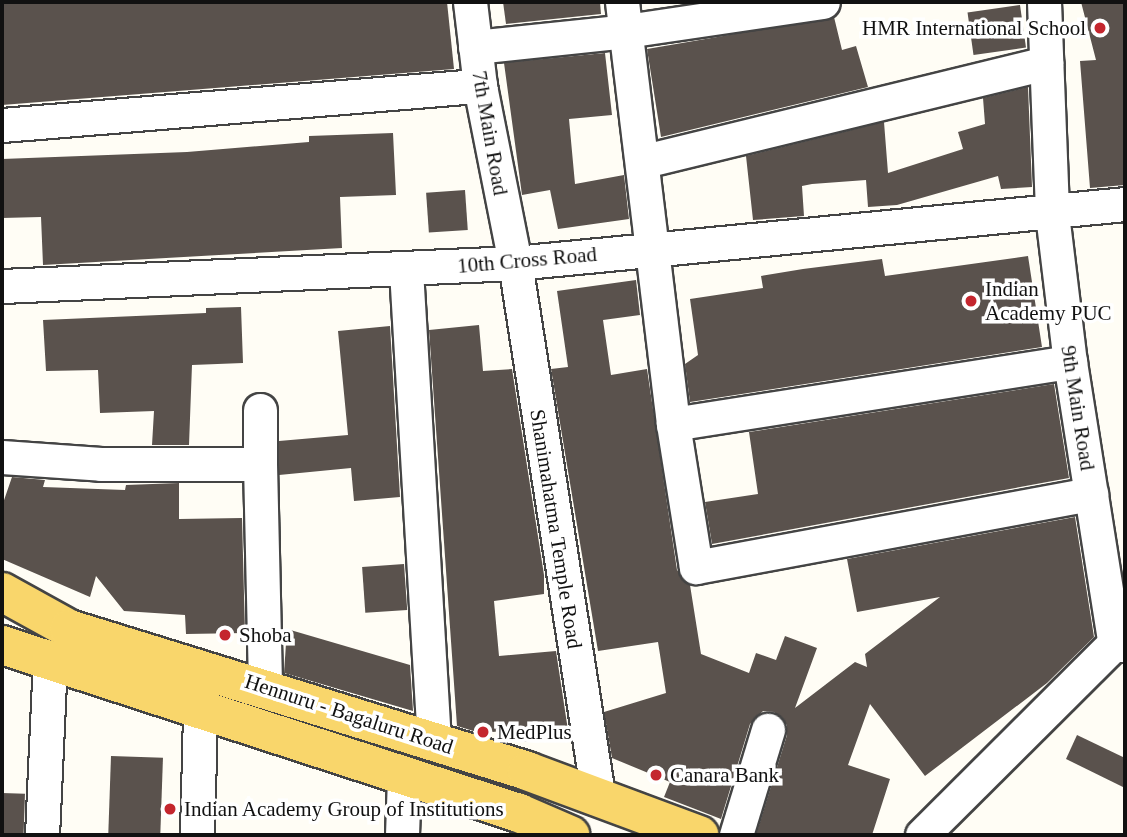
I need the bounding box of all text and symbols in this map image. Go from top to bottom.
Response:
place label: HMR International School [862,15,1086,41]
marker: HMR International School [1092,20,1108,36]
street label: 7th Main Road [467,69,513,197]
street label: 10th Cross Road [456,241,598,279]
place label: Indian Academy PUC [985,276,1112,326]
marker: Indian Academy PUC [963,293,979,309]
street label: 9th Main Road [1056,344,1100,472]
street label: Shanimahatma Temple Road [525,407,587,651]
place label: Shoba [239,622,292,648]
marker: Shoba [217,627,233,643]
street label: Hennuru - Bagaluru Road [242,668,456,760]
place label: MedPlus [497,719,572,745]
marker: MedPlus [475,724,491,740]
place label: Canara Bank [670,762,779,788]
marker: Canara Bank [648,767,664,783]
place label: Indian Academy Group of Institutions [184,796,505,822]
marker: Indian Academy Group of Institutions [162,801,178,817]

